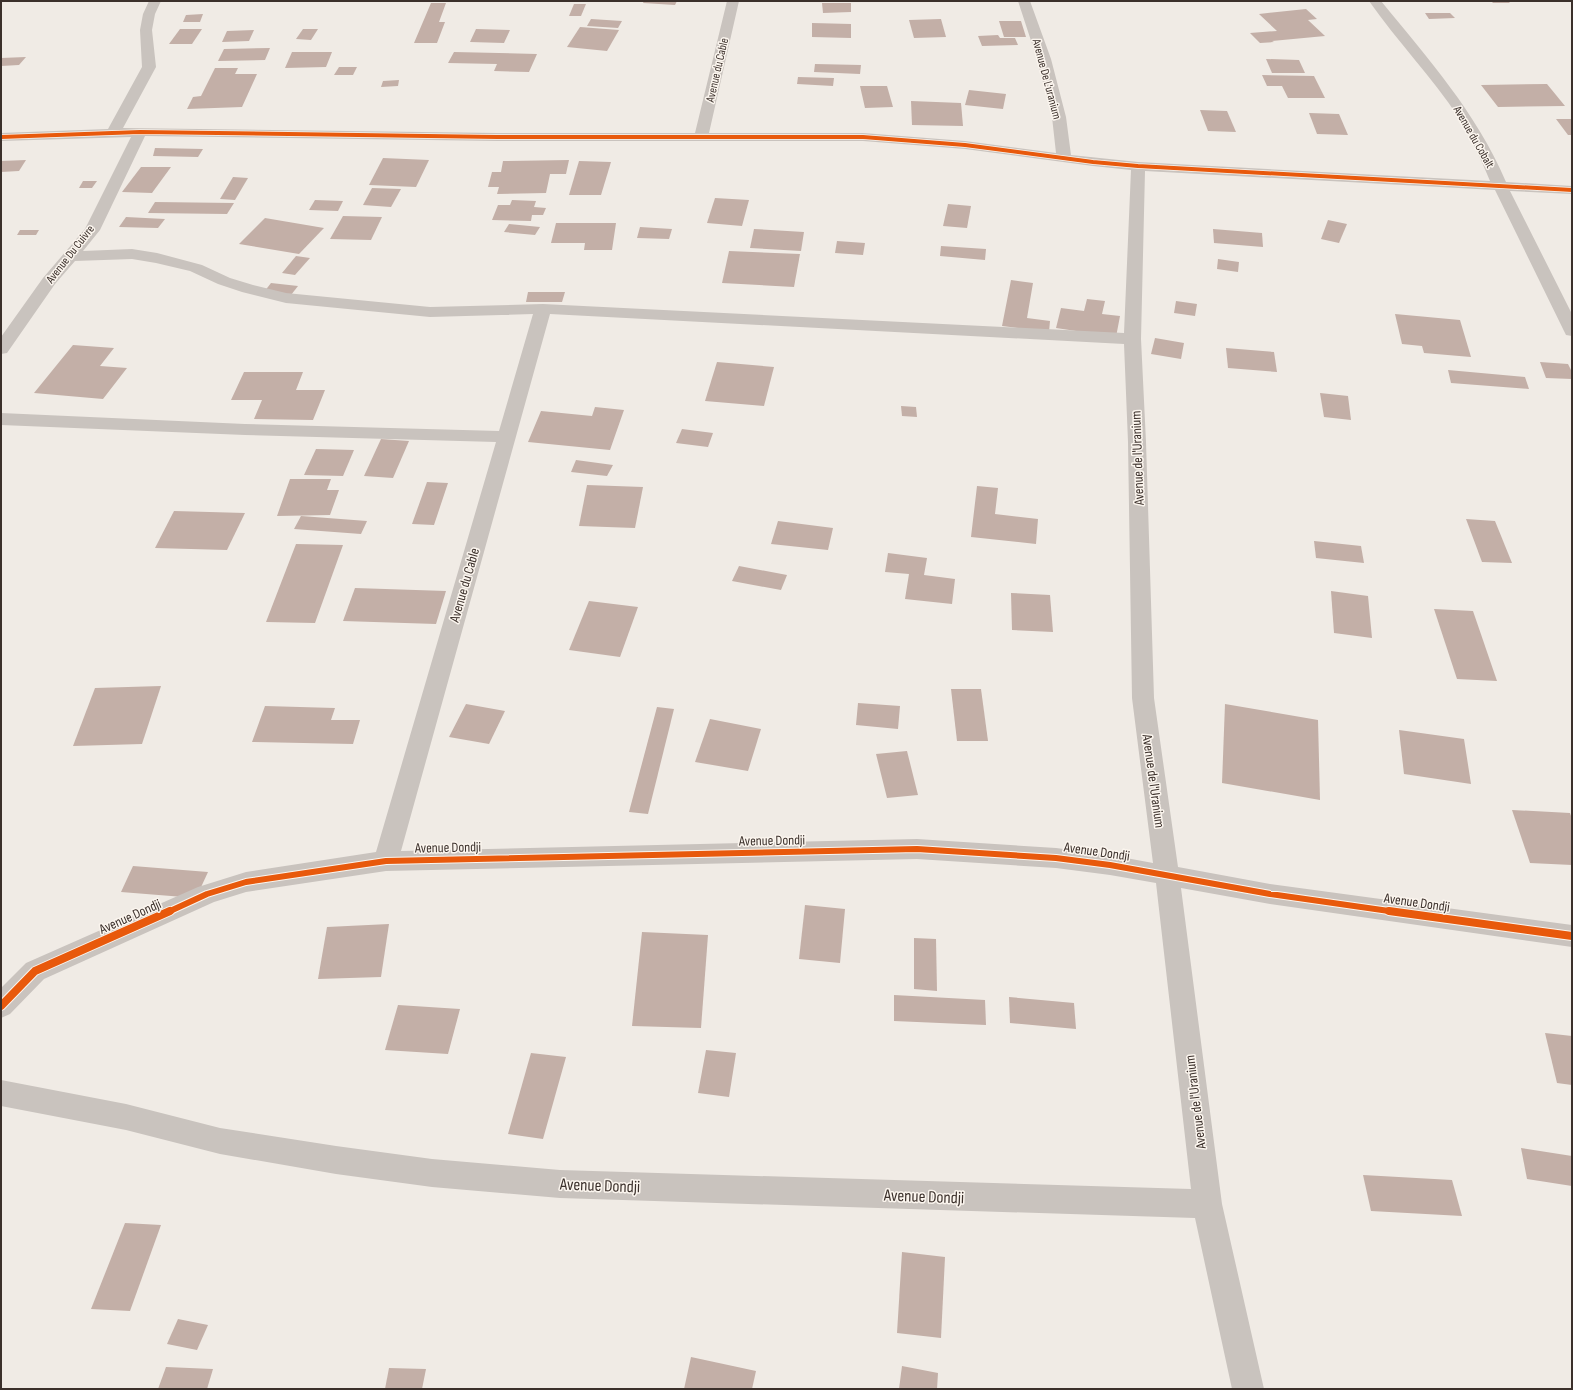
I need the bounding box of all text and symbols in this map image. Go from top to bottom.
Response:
street label: Avenue du Cable [703,36,732,105]
street label: Avenue De L'uranium [1028,36,1065,121]
street label: Avenue du Cobalt [1449,103,1498,171]
street label: Avenue Du Cuivre [42,222,98,287]
street label: Avenue de l'Uranium [1127,410,1148,506]
street label: Avenue du Cable [446,546,483,625]
street label: Avenue de l'Uranium [1138,732,1168,829]
street label: Avenue Dondji [738,831,805,850]
street label: Avenue Dondji [414,838,481,857]
street label: Avenue Dondji [1062,838,1131,865]
street label: Avenue Dondji [1382,889,1451,916]
street label: Avenue Dondji [96,895,164,938]
street label: Avenue de l'Uranium [1181,1054,1210,1151]
street label: Avenue Dondji [559,1175,640,1197]
street label: Avenue Dondji [883,1186,964,1208]

